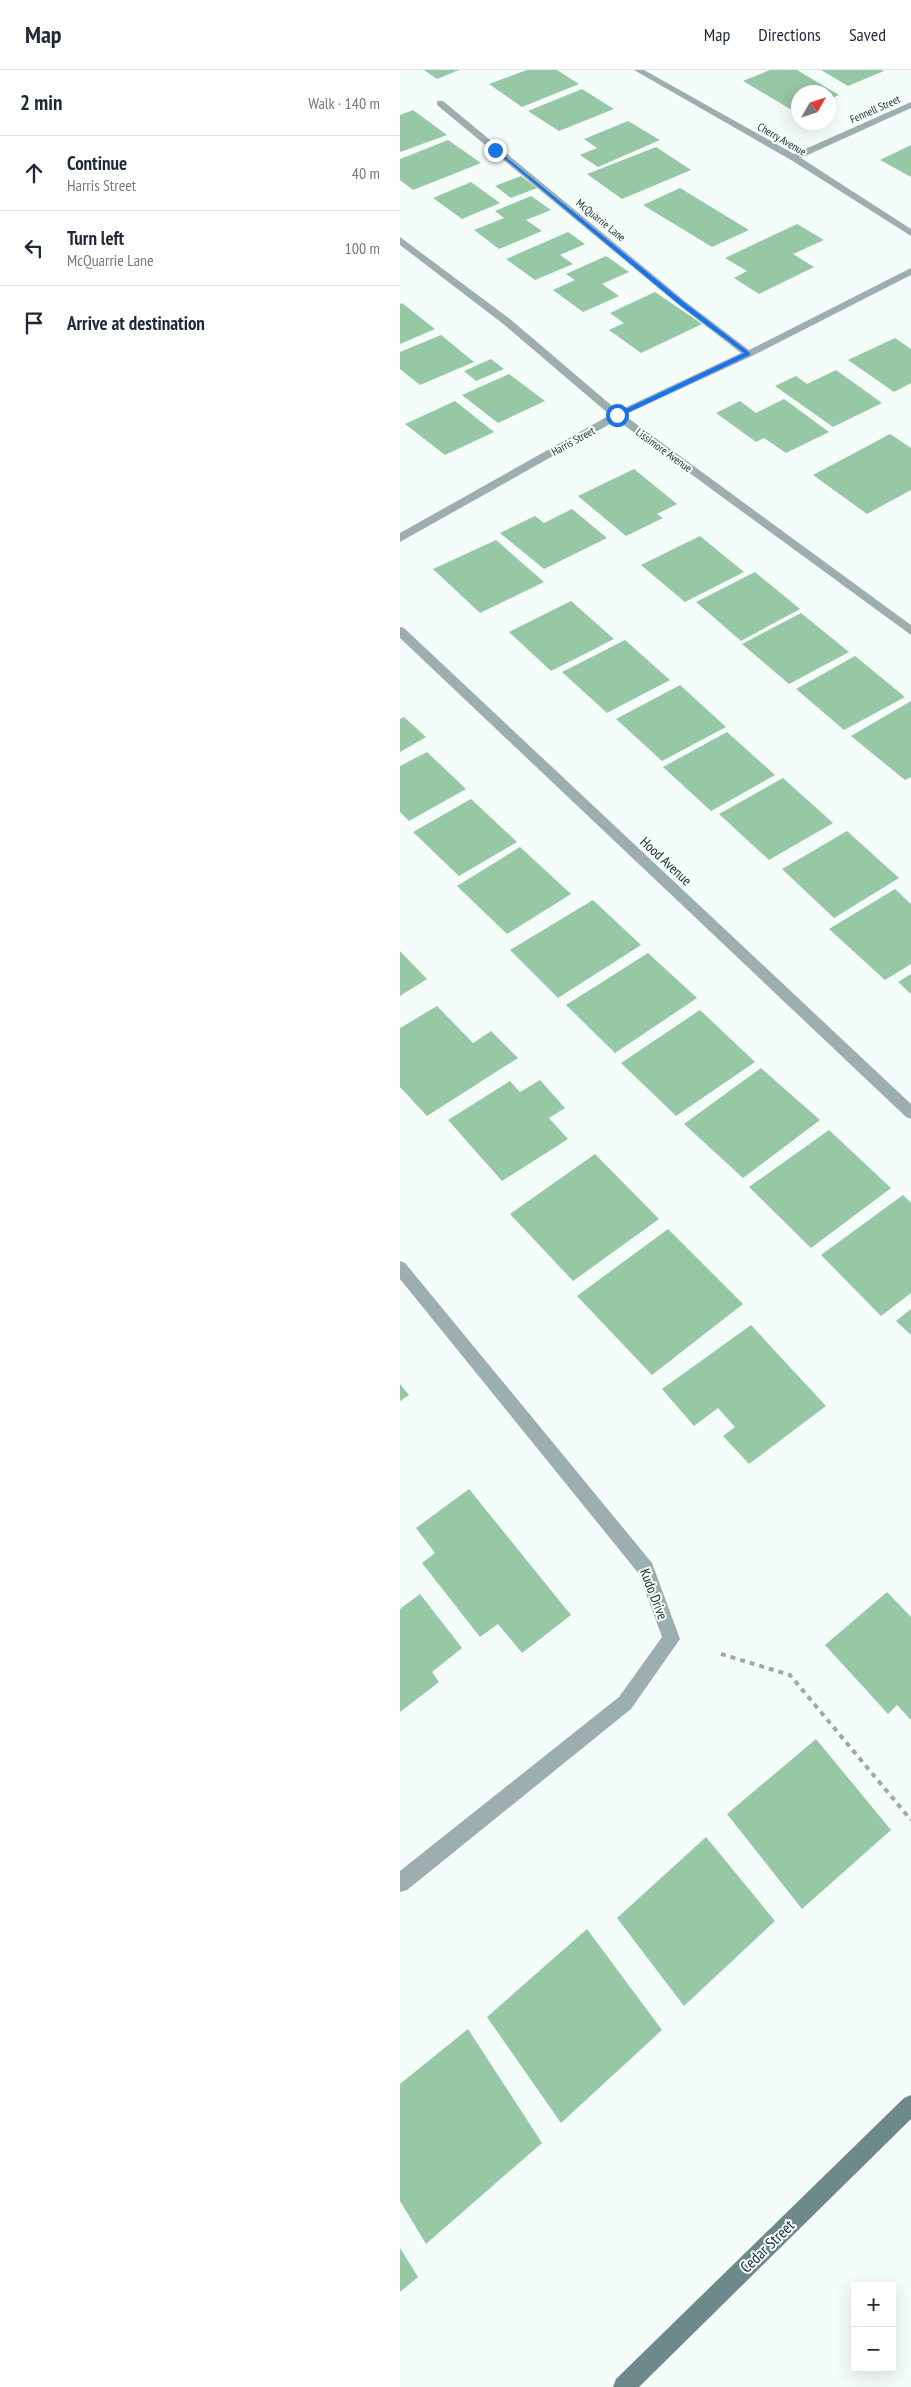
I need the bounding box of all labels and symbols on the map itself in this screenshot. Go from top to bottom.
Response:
north arrow [791,85,836,130]
street label: Fennell Street [848,92,902,126]
street label: Cherry Avenue [755,119,809,159]
route end [484,139,507,162]
street label: McQuarrie Lane [573,196,629,244]
route start [606,404,629,427]
street label: Harris Street [549,423,597,459]
street label: Lissimore Avenue [633,425,695,475]
street label: Hood Avenue [637,833,696,889]
street label: Kudo Drive [636,1566,672,1622]
street label: Cedar Street [736,2215,799,2277]

